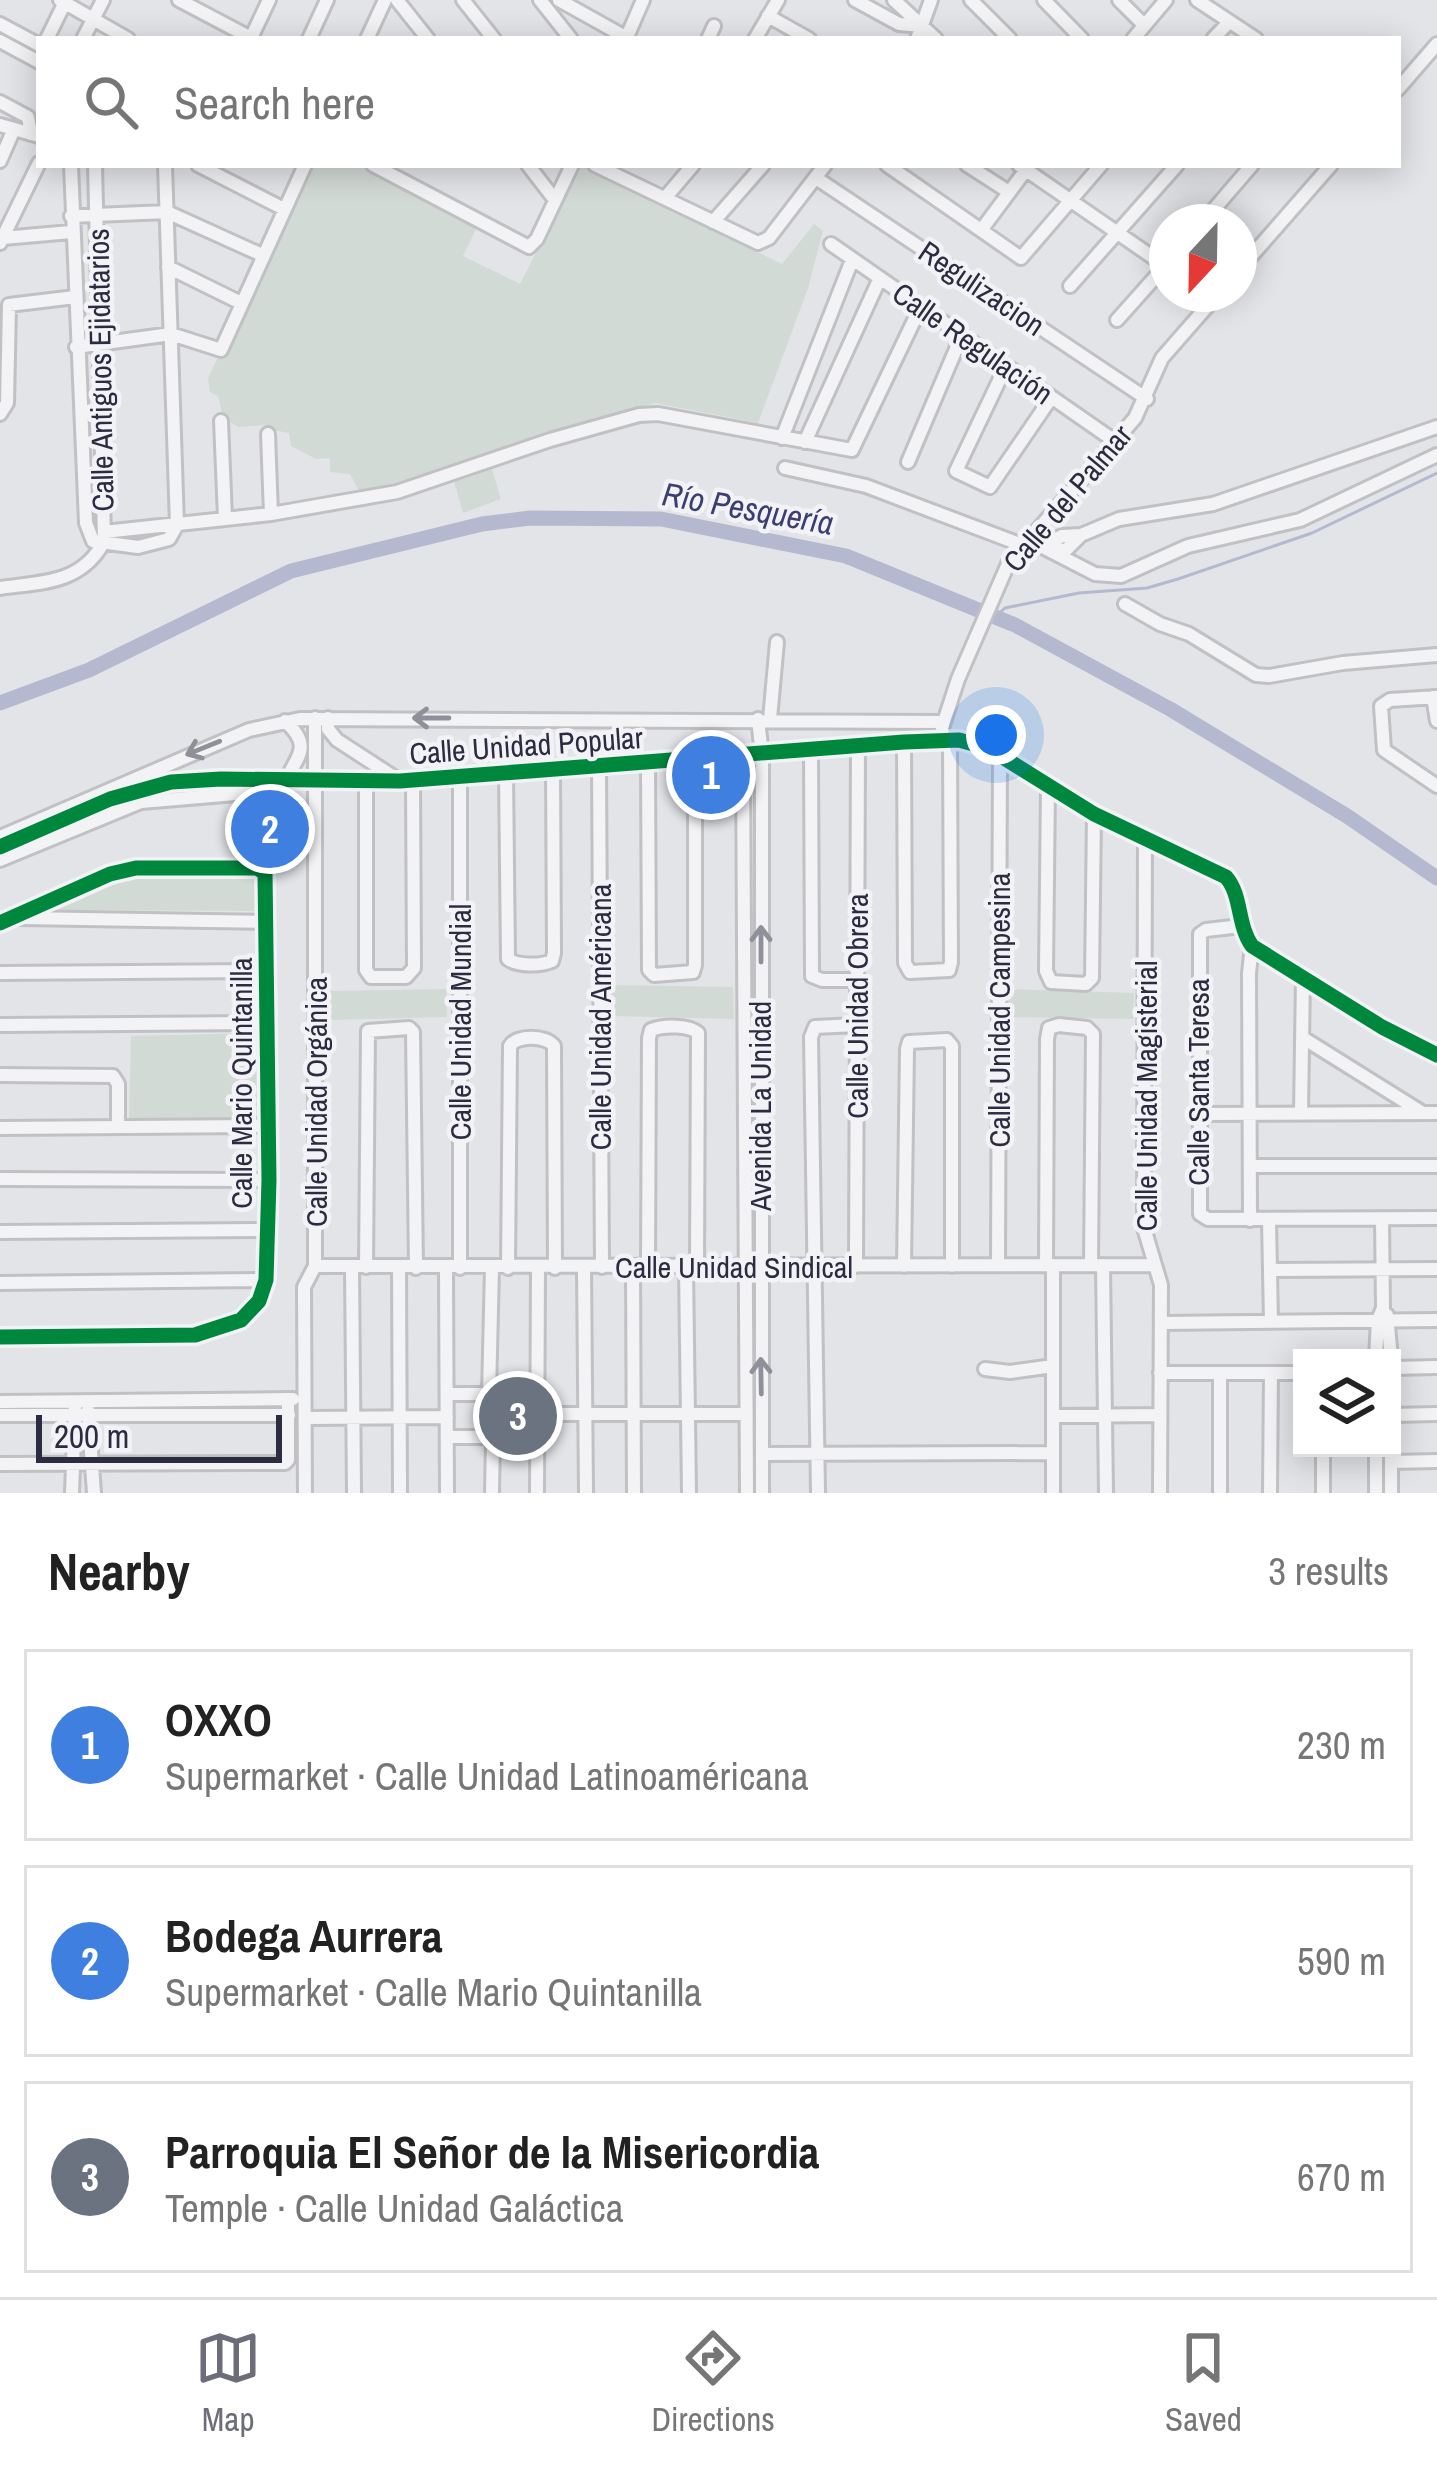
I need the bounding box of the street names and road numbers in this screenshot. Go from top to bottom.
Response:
street label: Calle Antiguos Ejidatarios [78,228,122,512]
street label: Regulizacion [911,231,1053,345]
street label: Calle Regulación [885,273,1061,413]
street label: Calle del Palmar [994,415,1141,580]
street label: Calle Unidad Popular [408,717,645,773]
street label: Calle Unidad Campesina [979,872,1019,1147]
street label: Calle Unidad Américana [580,883,620,1150]
street label: Calle Unidad Obrera [837,893,877,1119]
street label: Calle Unidad Mundial [440,904,480,1140]
street label: Calle Mario Quintanilla [221,957,261,1209]
street label: Calle Unidad Magisterial [1126,961,1166,1231]
street label: Calle Unidad Orgánica [296,977,336,1227]
street label: Calle Santa Teresa [1178,978,1218,1186]
street label: Avenida La Unidad [740,1001,780,1212]
street label: Calle Unidad Sindical [615,1247,853,1287]

